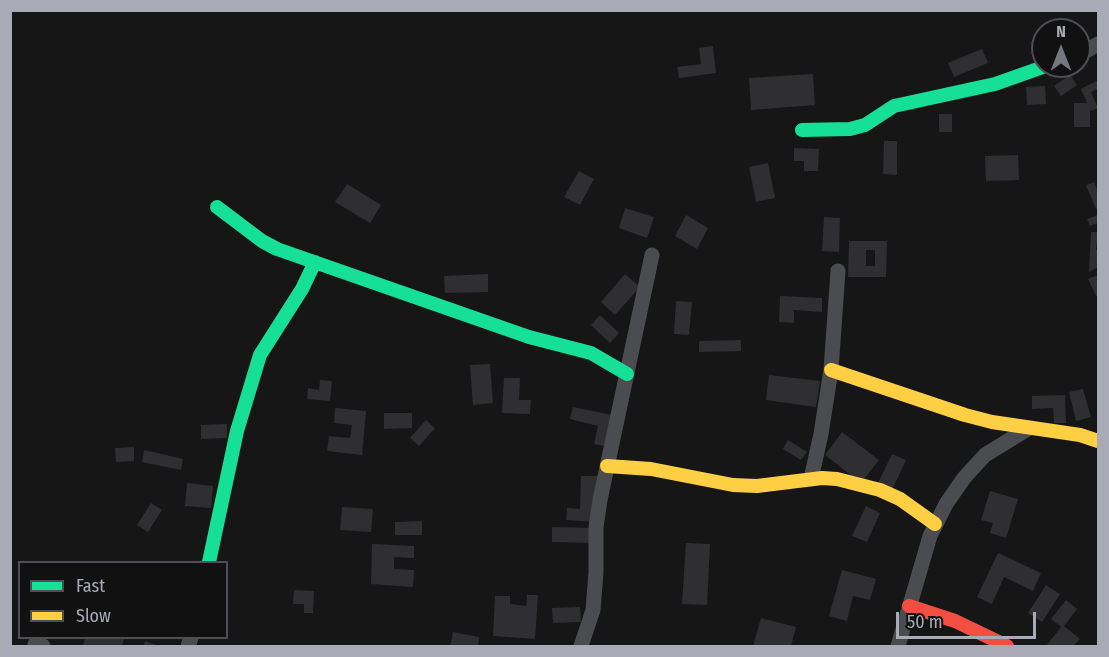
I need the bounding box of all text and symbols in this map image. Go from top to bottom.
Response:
north arrow [1031,18,1091,78]
text: N [1056,22,1066,41]
legend [18,561,228,639]
text: Fast [76,575,105,597]
scale bar [899,600,1038,638]
text: Slow [76,605,111,627]
text: 50 m [907,611,943,633]

